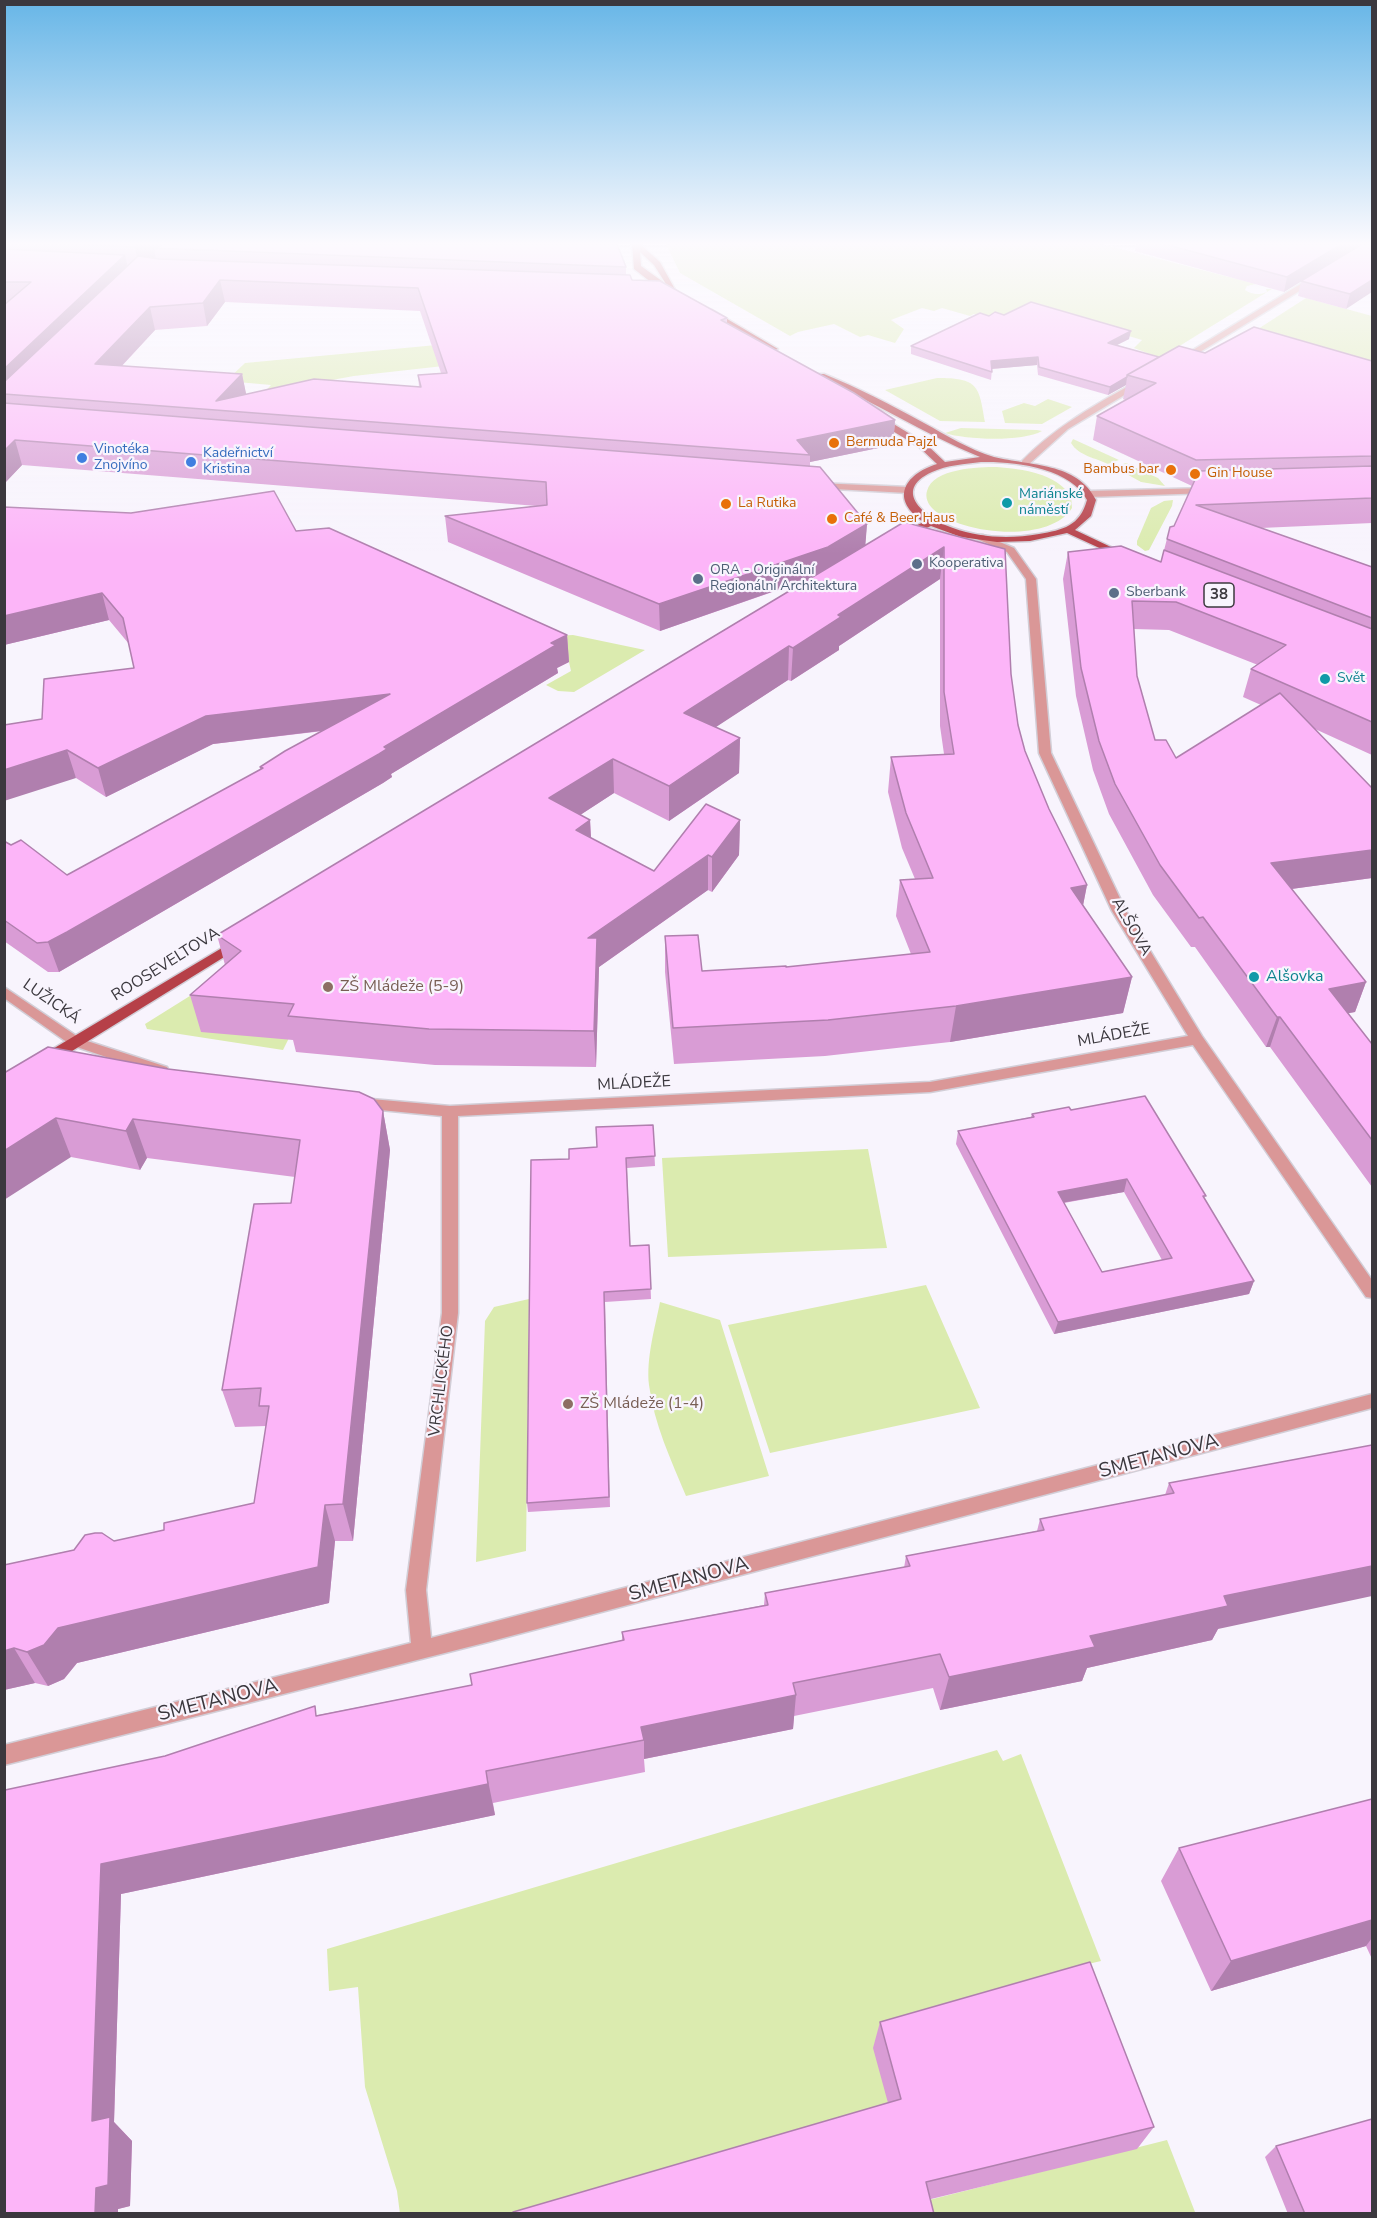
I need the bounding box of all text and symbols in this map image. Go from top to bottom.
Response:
place label: Bermuda Pajzl [846,435,937,451]
marker: Bermuda Pajzl [827,436,841,450]
place label: Vinotéka Znojvíno [94,442,149,474]
place label: Kadeřnictví Kristina [203,446,273,478]
marker: Vinotéka Znojvíno [75,451,89,465]
marker: Kadeřnictví Kristina [184,455,198,469]
place label: Bambus bar [1083,462,1159,478]
marker: Bambus bar [1164,463,1178,477]
place label: Gin House [1207,466,1272,482]
marker: Gin House [1188,467,1202,481]
place label: Mariánské náměstí [1019,487,1083,520]
place label: La Rutika [738,496,796,512]
marker: Mariánské náměstí [1000,496,1014,510]
marker: La Rutika [719,497,733,511]
place label: Café & Beer Haus [844,511,955,527]
marker: Café & Beer Haus [825,512,839,526]
place label: Kooperativa [929,556,1004,572]
marker: Kooperativa [910,557,924,571]
place label: ORA - Originální Regionální Architektura [710,563,857,596]
marker: ORA - Originální Regionální Architektura [691,572,705,586]
road number: 38 [1204,583,1234,607]
place label: Sberbank [1126,585,1186,601]
marker: Sberbank [1107,586,1121,600]
place label: Svět [1337,671,1365,687]
marker: Svět [1318,672,1332,686]
street label: ALŠOVA [1107,895,1155,959]
street label: ROOSEVELTOVA [108,924,224,1006]
place label: Alšovka [1266,967,1323,987]
marker: Alšovka [1247,970,1261,984]
street label: LUŽICKÁ [19,975,83,1029]
place label: ZŠ Mládeže (5-9) [340,977,464,997]
marker: ZŠ Mládeže (5-9) [321,980,335,994]
street label: MLÁDEŽE [1076,1020,1152,1052]
street label: MLÁDEŽE [597,1072,671,1096]
street label: VRCHLICKÉHO [426,1324,458,1438]
place label: ZŠ Mládeže (1-4) [580,1394,704,1414]
marker: ZŠ Mládeže (1-4) [561,1397,575,1411]
street label: SMETANOVA [1097,1429,1221,1485]
street label: SMETANOVA [627,1552,751,1608]
street label: SMETANOVA [155,1674,281,1728]

